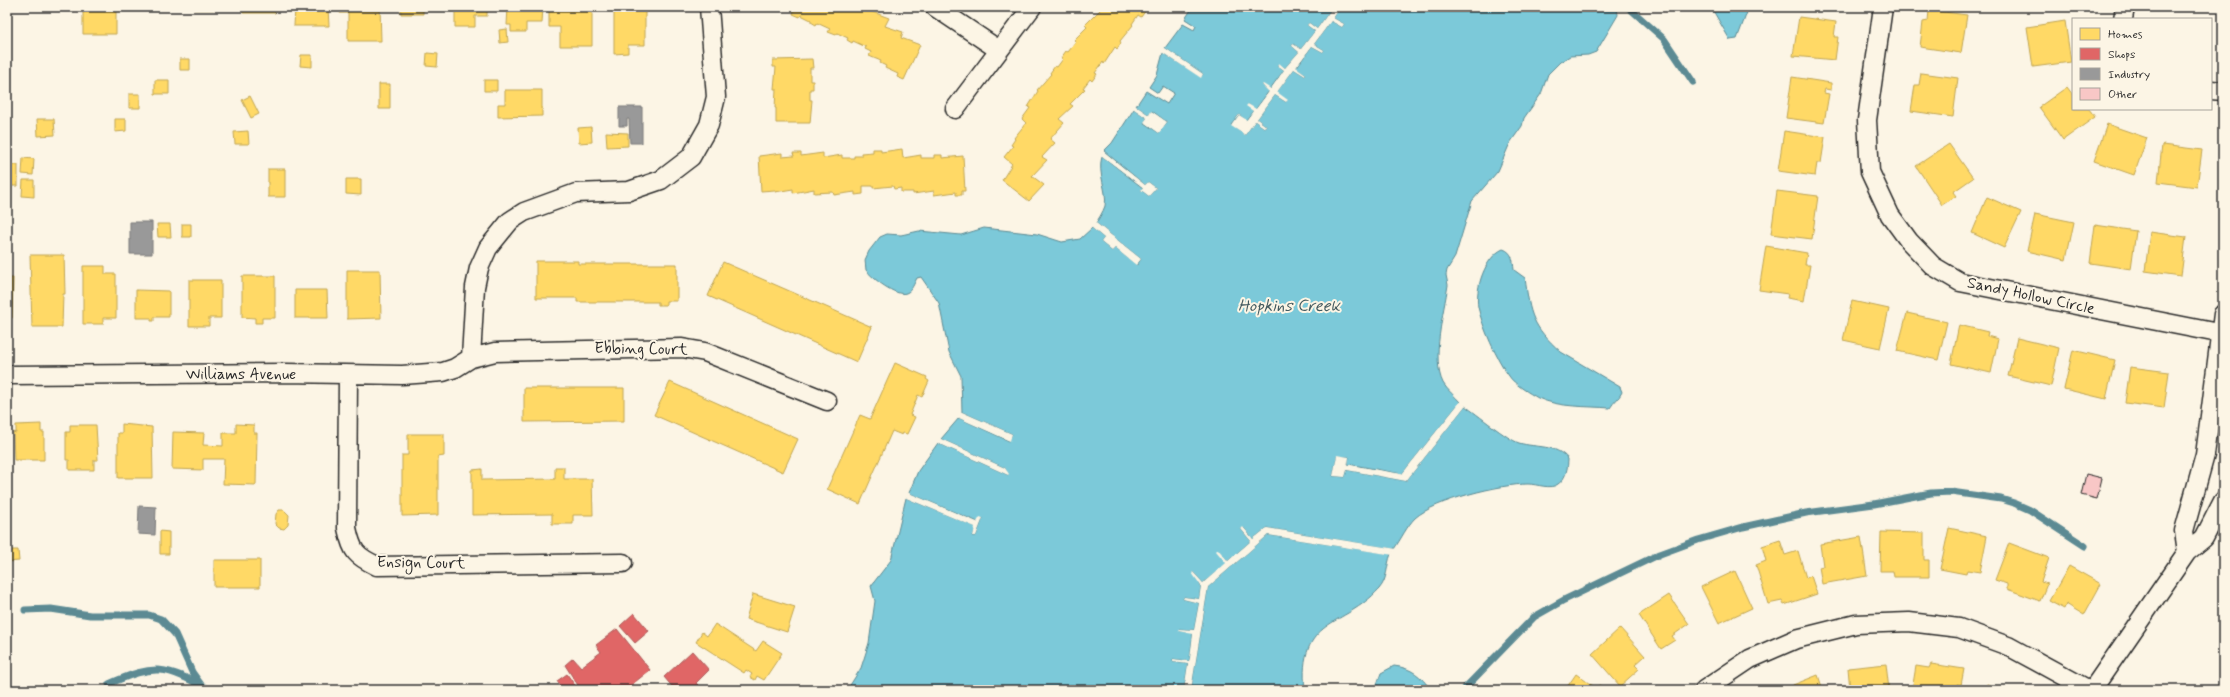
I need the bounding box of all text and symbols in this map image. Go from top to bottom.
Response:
legend [2072,18,2212,110]
text: Homes [2108,27,2143,43]
text: Shops [2108,47,2135,63]
text: Industry [2108,67,2150,83]
text: Other [2108,87,2137,103]
street label: Sandy Hollow Circle [1965,272,2097,320]
water label: Hopkins Creek [1238,295,1341,317]
street label: Ebbing Court [594,338,688,360]
street label: Williams Avenue [186,364,296,385]
street label: Ensign Court [377,552,466,575]

